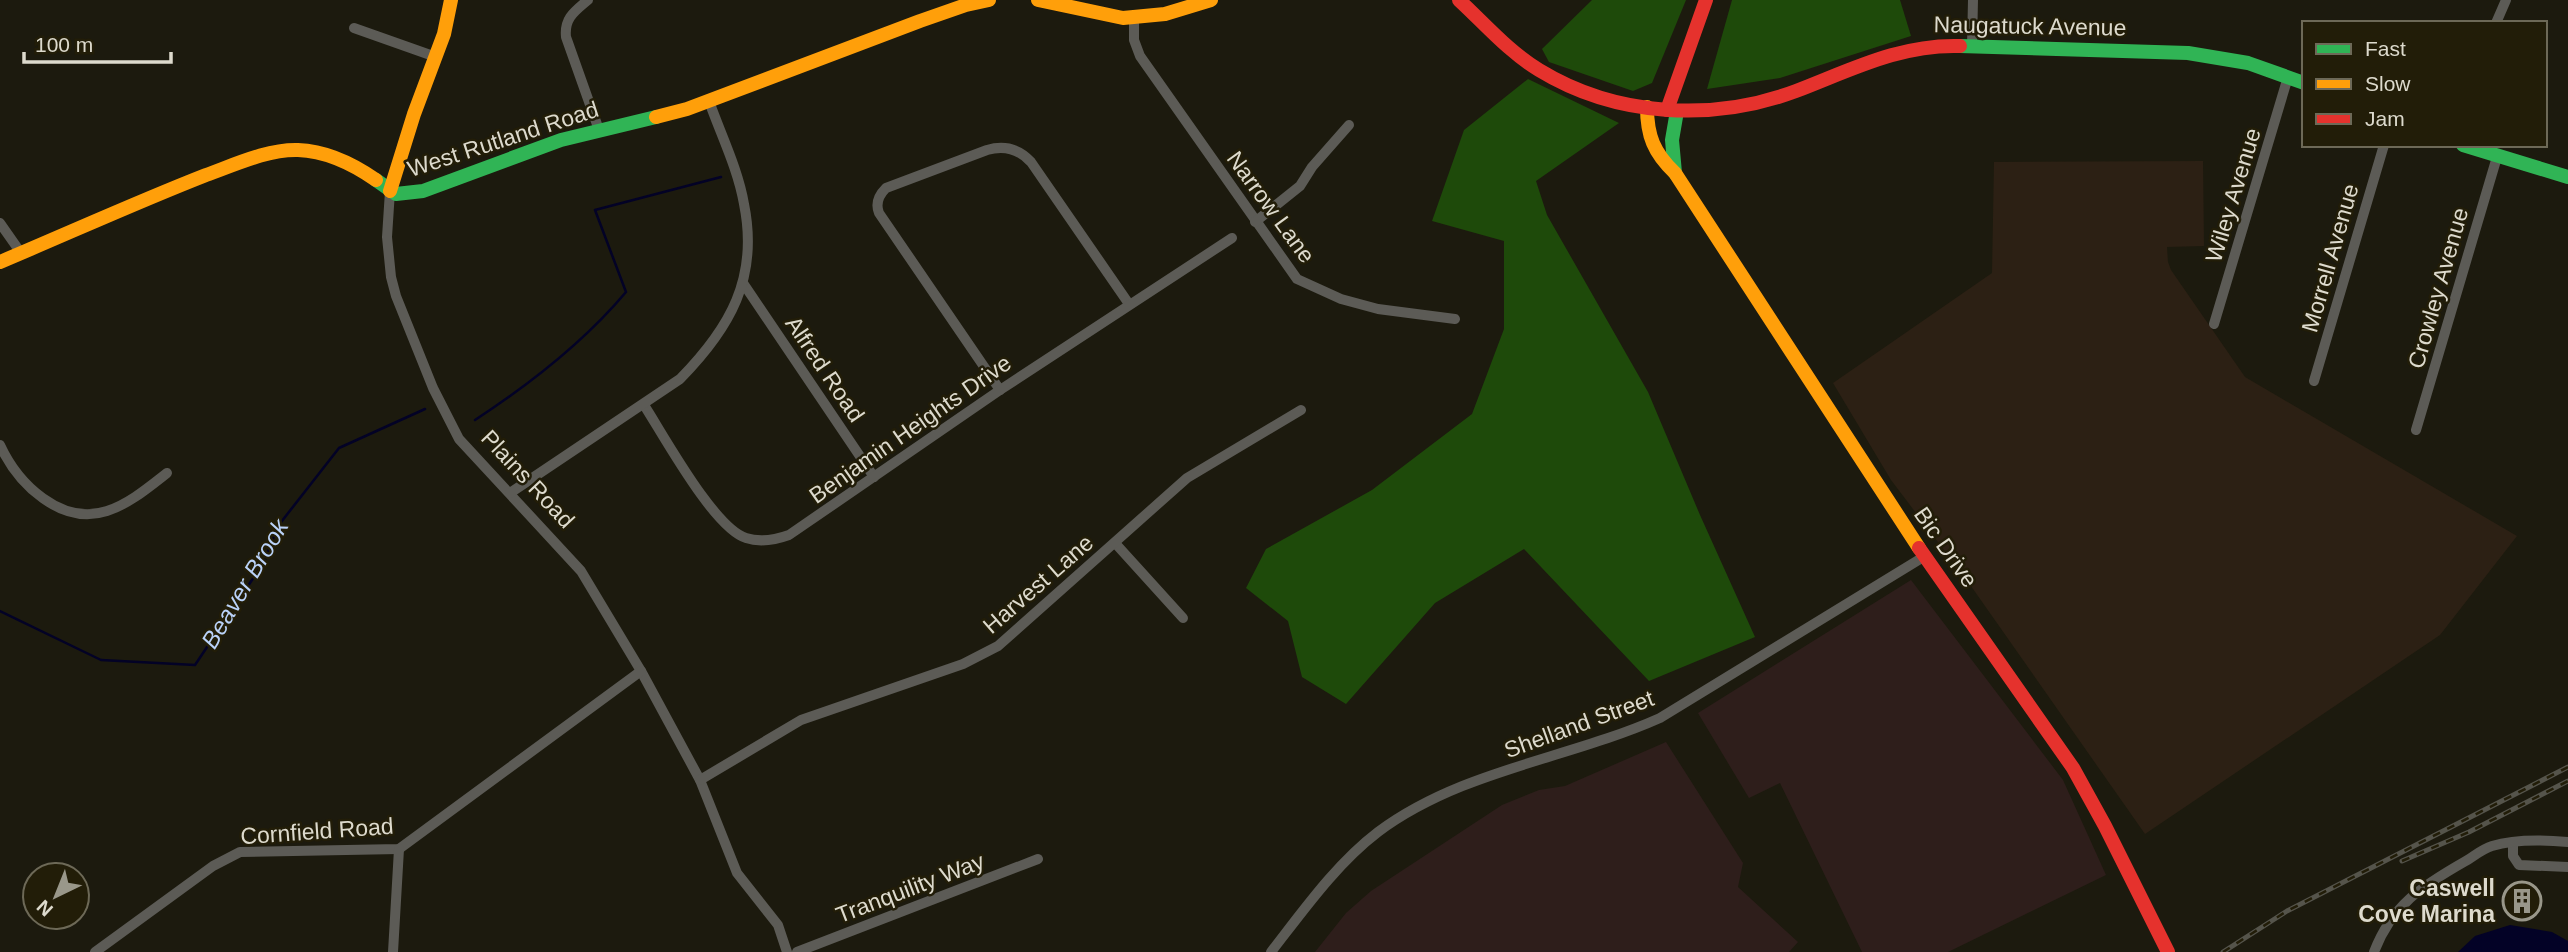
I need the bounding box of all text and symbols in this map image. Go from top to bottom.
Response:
street label: Naugatuck Avenue [1933,11,2127,41]
scale bar [24,21,172,65]
legend [2302,21,2547,147]
text: 100 m [35,33,93,56]
text: Fast [2365,37,2406,60]
text: Slow [2365,72,2411,95]
street label: West Rutland Road [404,96,602,182]
text: Jam [2365,107,2405,130]
street label: Wiley Avenue [2200,125,2266,265]
street label: Narrow Lane [1222,146,1320,268]
street label: Morrell Avenue [2296,181,2364,335]
street label: Crowley Avenue [2403,205,2473,371]
street label: Alfred Road [780,311,870,427]
street label: Benjamin Heights Drive [804,349,1016,509]
street label: Plains Road [476,425,580,533]
street label: Bic Drive [1909,502,1983,592]
water label: Beaver Brook [196,513,295,653]
street label: Harvest Lane [978,529,1098,639]
street label: Shelland Street [1501,685,1658,763]
street label: Cornfield Road [240,813,394,849]
street label: Tranquility Way [832,848,988,928]
north arrow [21,861,91,931]
place label: Caswell Cove Marina [2358,875,2495,927]
building icon: Caswell Cove Marina [2501,880,2543,922]
text: N [33,896,57,920]

